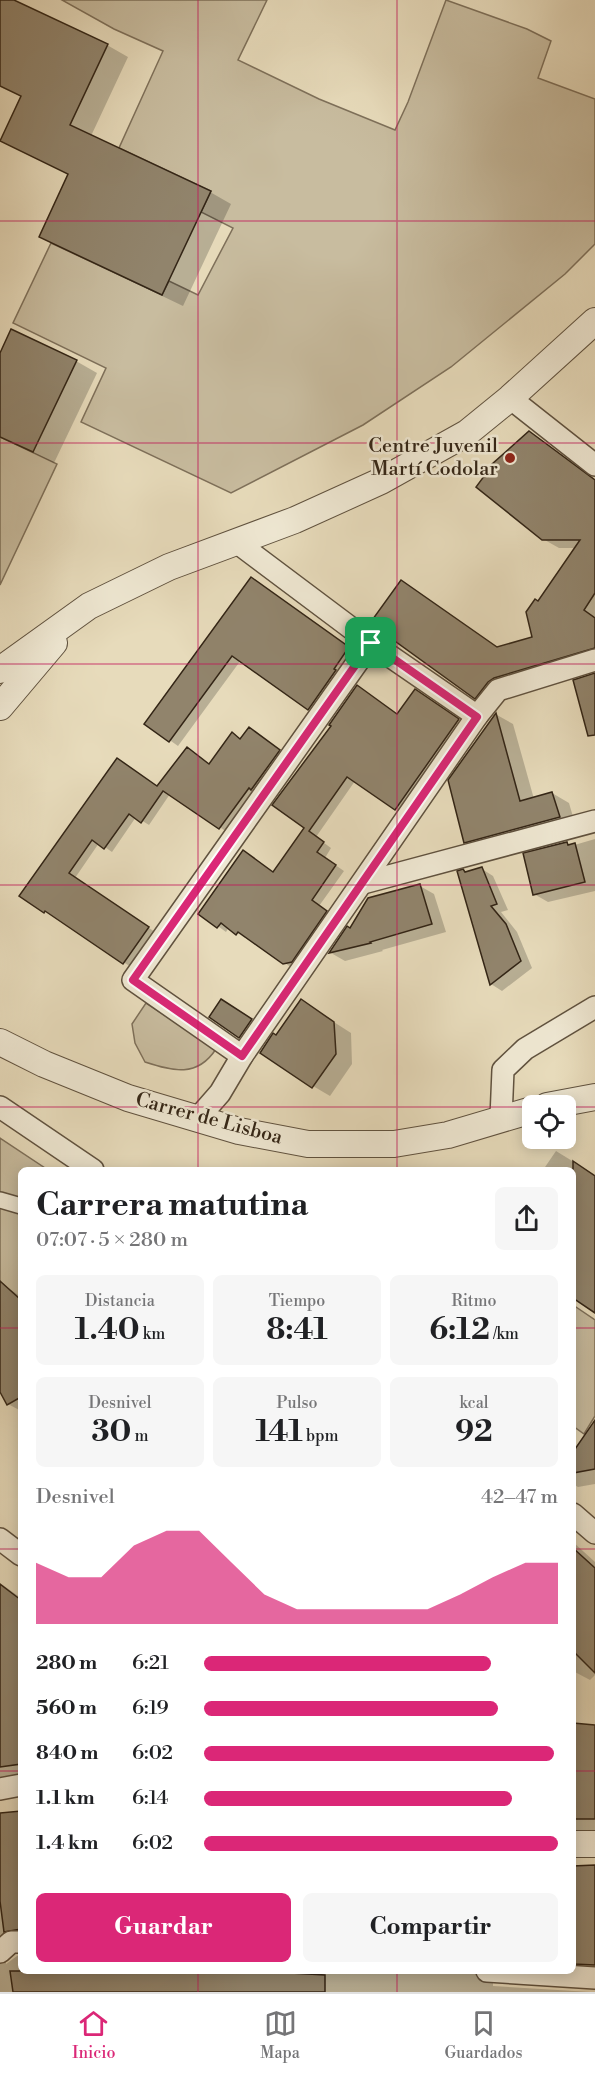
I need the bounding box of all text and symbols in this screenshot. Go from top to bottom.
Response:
place label: Centre Juvenil Martí Codolar [368,434,498,482]
marker: Centre Juvenil Martí Codolar [503,451,517,465]
pin [345,617,396,668]
icon: arrive [354,626,387,659]
street label: Carrer de Lisboa [133,1087,286,1151]
map controls [522,1095,576,1149]
button: locate [522,1095,576,1149]
text: Carrera matutina [36,1185,308,1226]
button: share [495,1187,558,1250]
text: 07:07 · 5 × 280 m [36,1228,188,1253]
text: Distancia [85,1291,155,1311]
text: Tiempo [269,1291,325,1311]
text: Ritmo [452,1291,496,1311]
text: 1.40 [75,1311,140,1349]
text: 8:41 [266,1311,328,1349]
text: 6:12 [429,1311,490,1349]
text: km [140,1324,165,1344]
text: /km [490,1324,519,1344]
text: Desnivel [89,1393,151,1413]
text: Pulso [277,1393,317,1413]
text: kcal [459,1393,489,1413]
text: 30 [91,1413,131,1451]
text: 141 [256,1413,303,1451]
text: 92 [455,1413,493,1451]
text: m [131,1426,149,1446]
text: bpm [303,1426,338,1446]
text: Desnivel [36,1485,115,1510]
text: 42–47 m [481,1485,558,1510]
text: 280 m [36,1651,97,1676]
text: 6:21 [132,1651,169,1676]
text: 560 m [36,1696,97,1721]
text: 6:19 [132,1696,169,1721]
text: 840 m [36,1741,98,1766]
text: 6:02 [132,1741,173,1766]
text: 1.1 km [36,1786,95,1811]
text: 6:14 [132,1786,168,1811]
text: 1.4 km [36,1831,98,1856]
text: 6:02 [132,1831,173,1856]
button: Guardar [36,1893,291,1962]
button: Compartir [303,1893,558,1962]
tab: Inicio [72,2007,116,2063]
tab: Mapa [260,2007,300,2063]
tab: Guardados [445,2007,523,2063]

